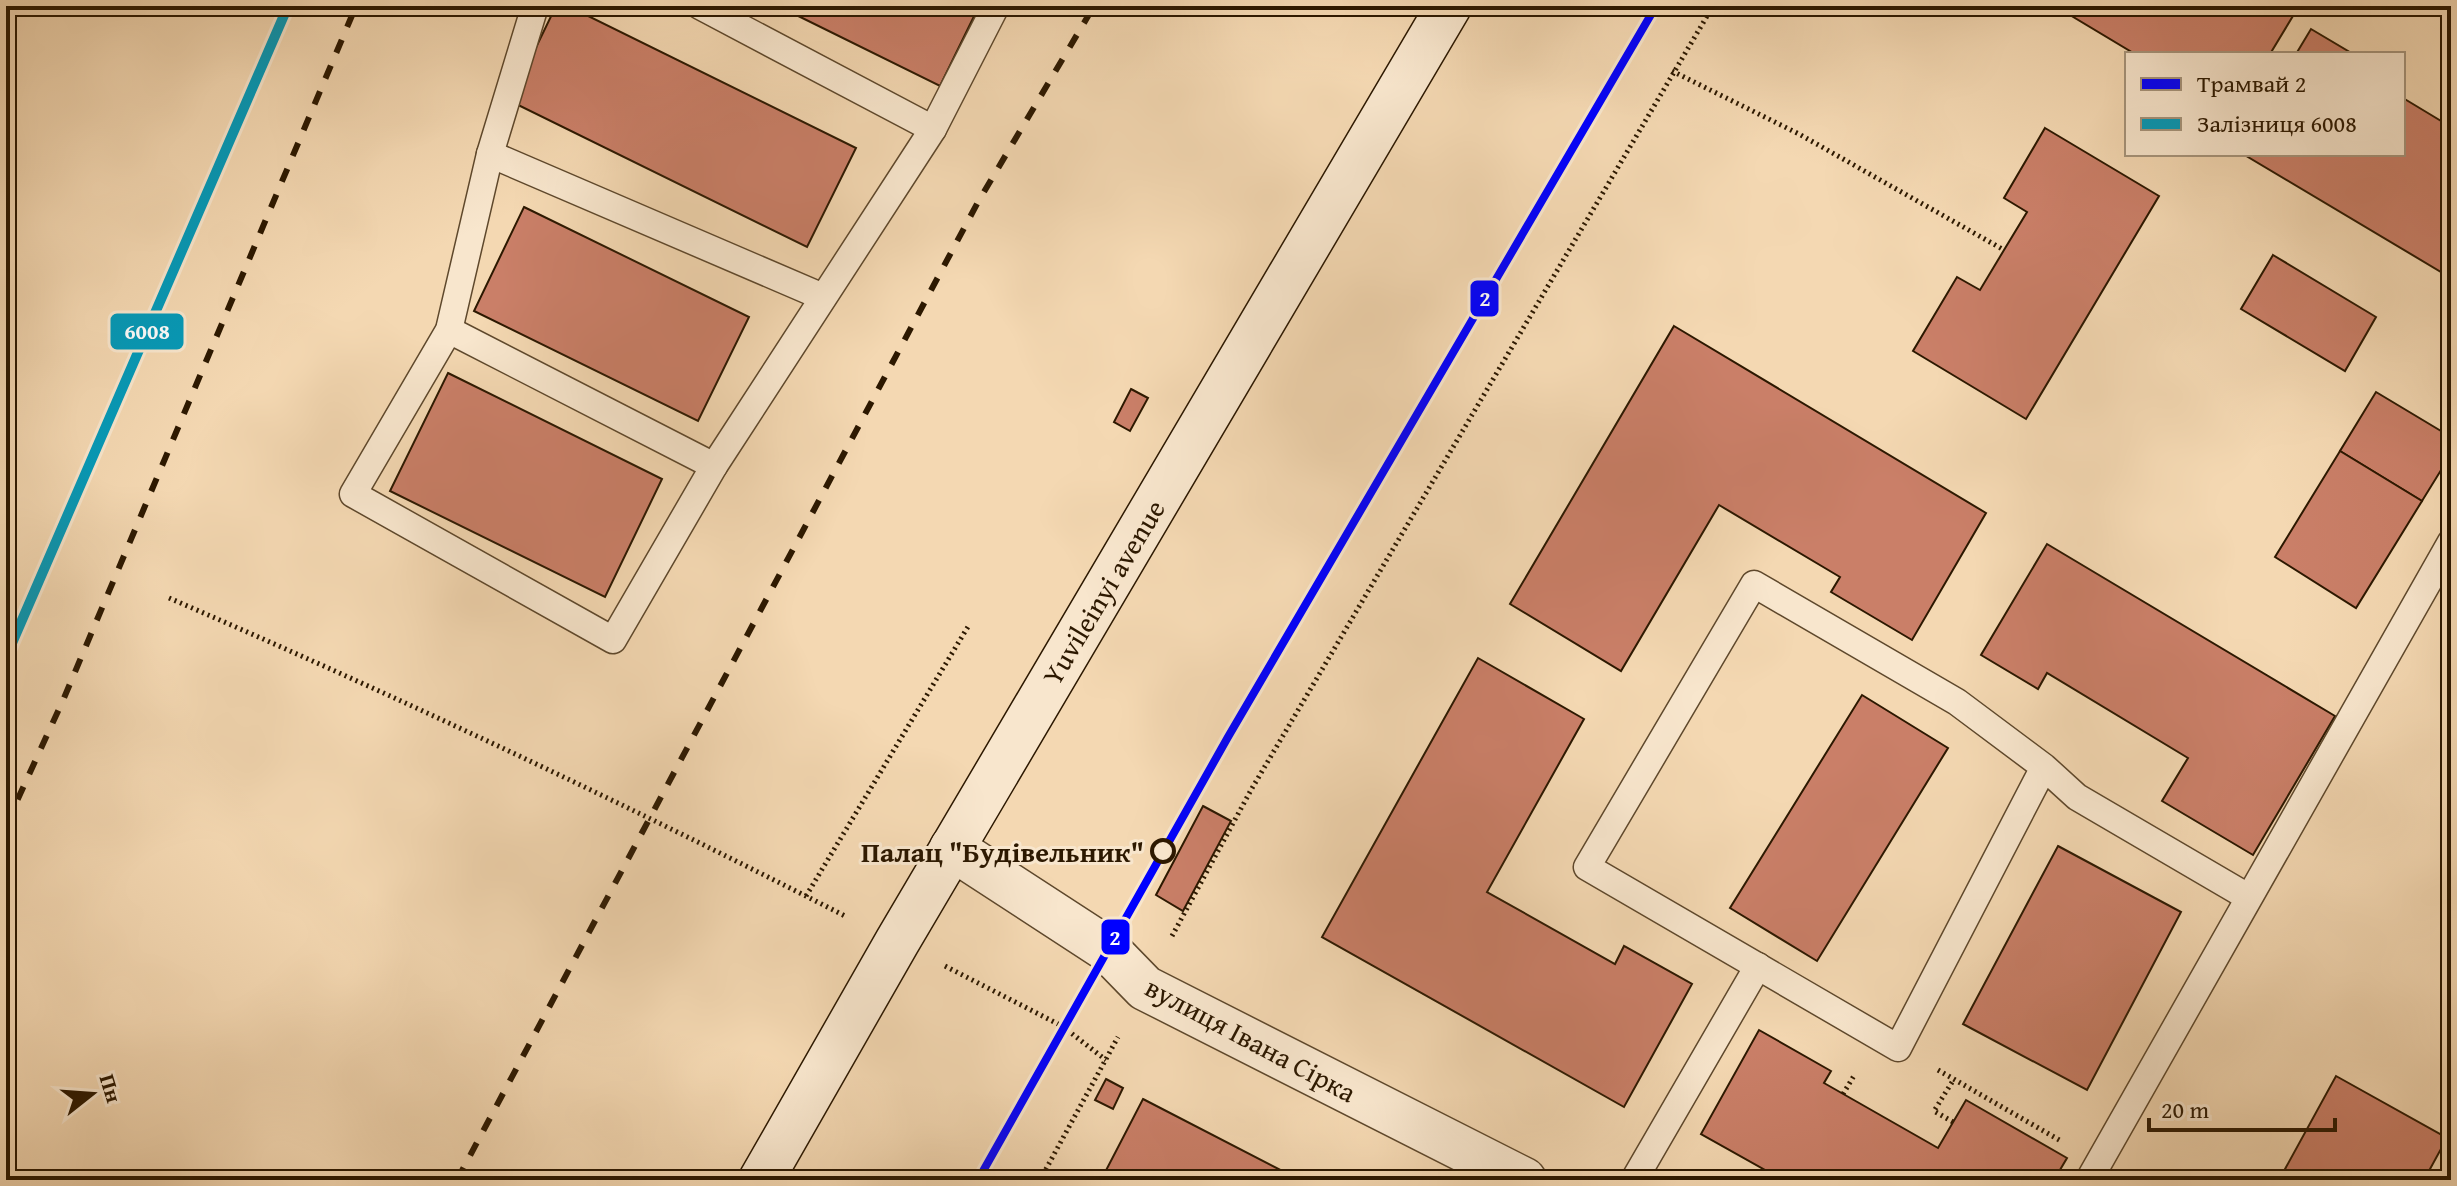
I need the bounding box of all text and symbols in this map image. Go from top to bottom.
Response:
legend [2125,52,2405,156]
text: Трамвай 2 [2197,66,2306,101]
text: Залізниця 6008 [2197,106,2357,141]
line badge: 2 [1469,279,1500,318]
text: 2 [1479,282,1491,314]
line badge: 6008 [109,312,185,351]
text: 6008 [124,315,170,347]
street label: Yuvileinyi avenue [1031,492,1175,692]
place label: Палац "Будівельник" [861,831,1144,872]
marker: Палац "Будівельник" [1151,839,1175,863]
line badge: 2 [1100,918,1131,956]
text: 2 [1109,921,1121,953]
street label: вулиця Івана Сірка [1138,966,1364,1112]
north arrow [52,1054,132,1134]
text: Пн [92,1070,131,1106]
scale bar [2149,1082,2335,1132]
text: 20 m [2161,1092,2209,1127]

